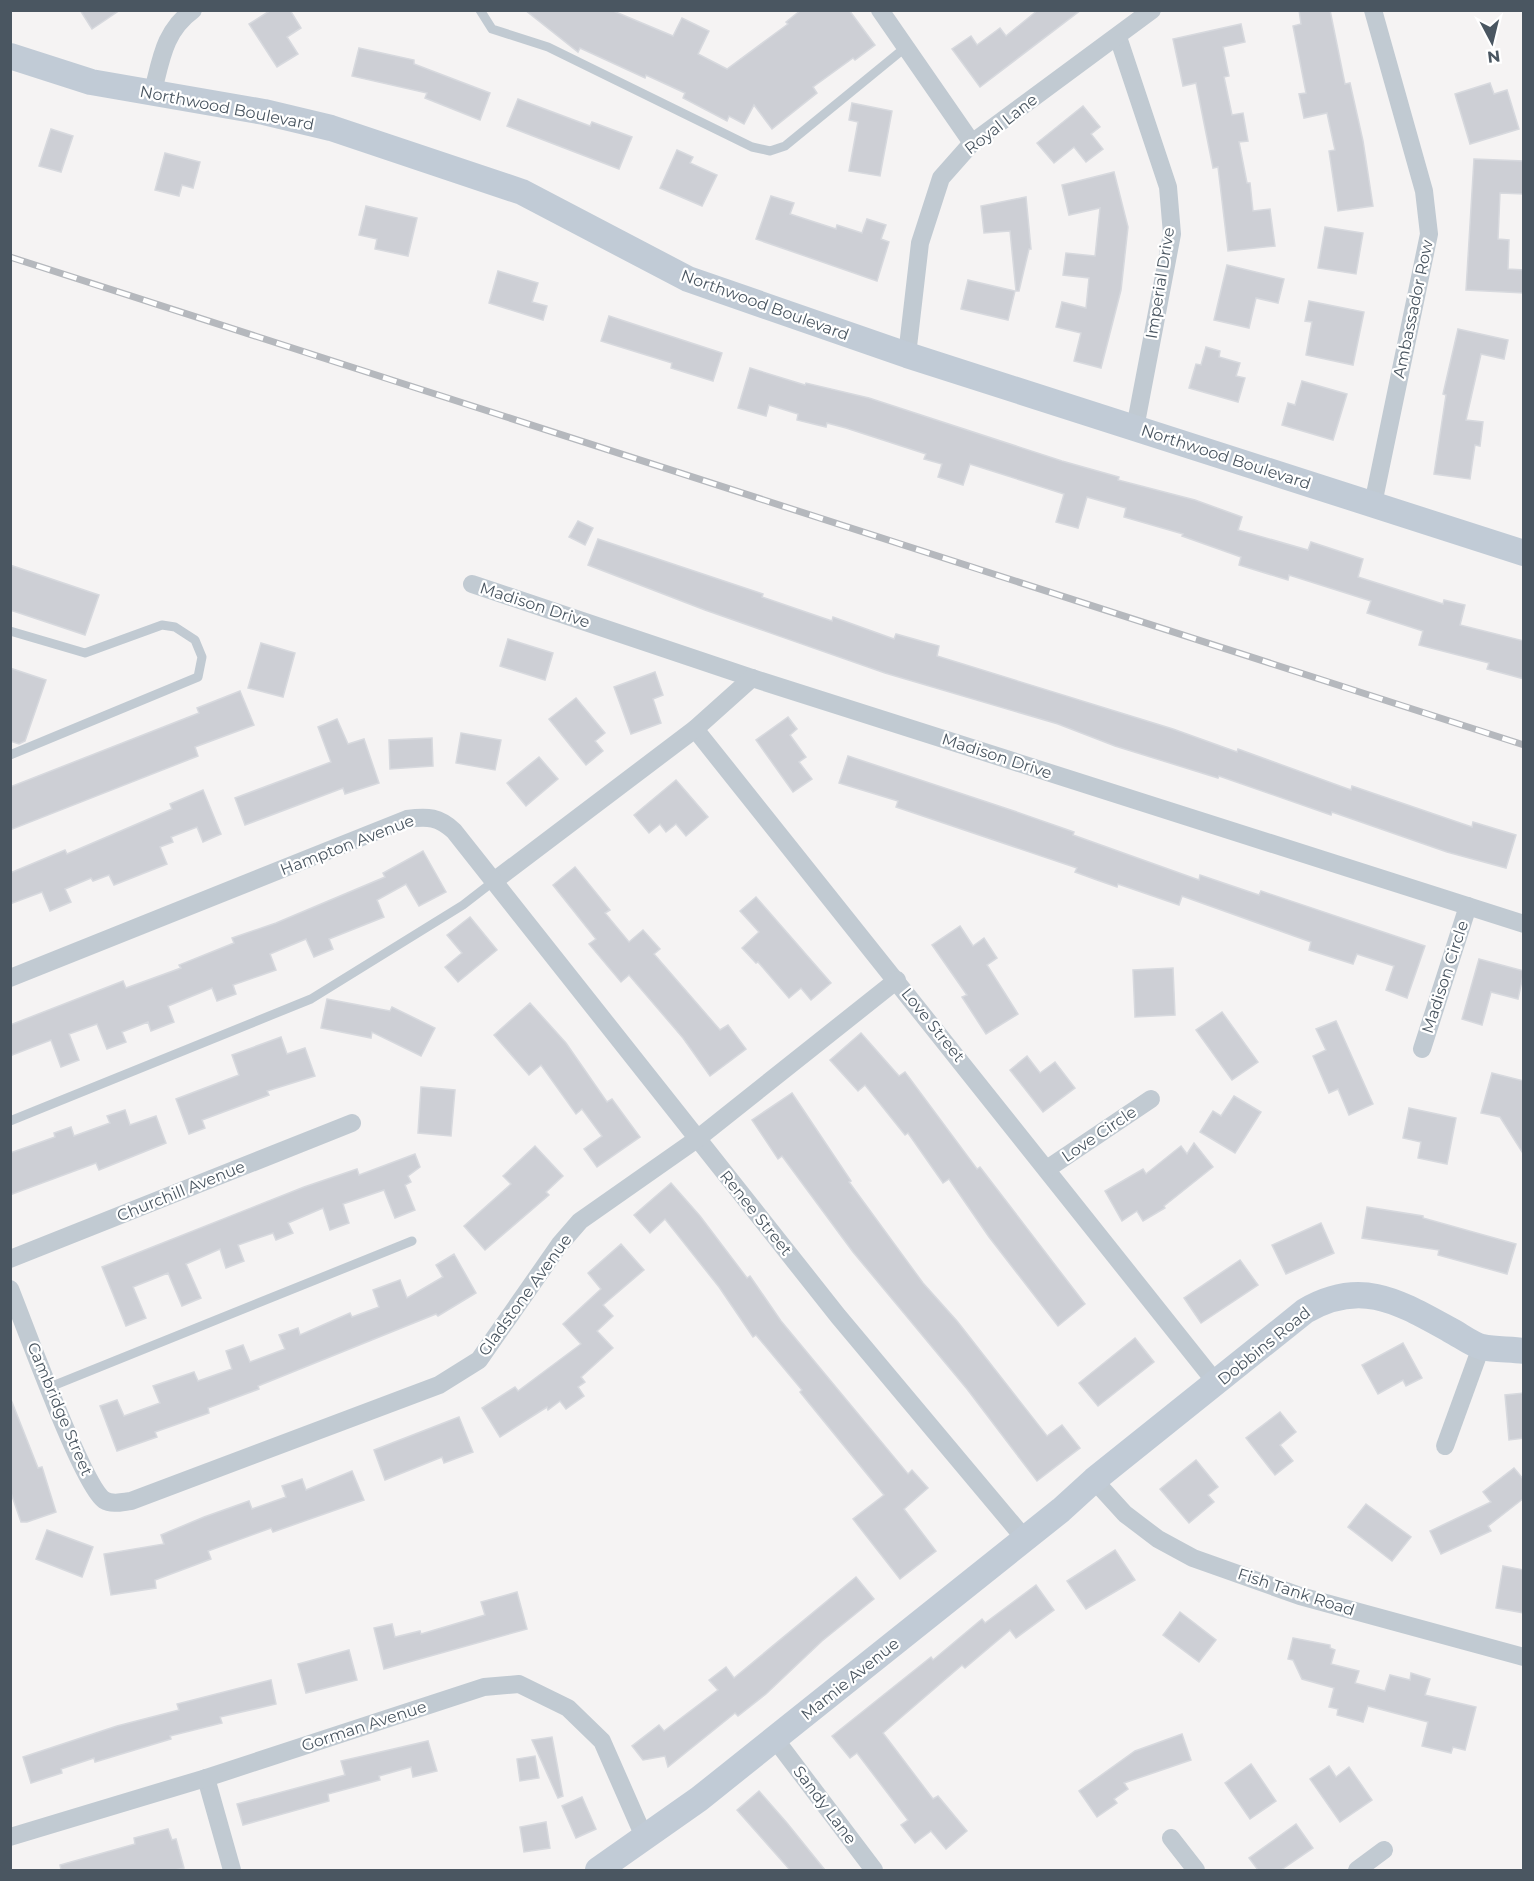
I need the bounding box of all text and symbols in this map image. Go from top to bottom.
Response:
north arrow [1462,12,1522,72]
text: N [1486,46,1501,67]
street label: Northwood Boulevard [138,82,316,134]
street label: Royal Lane [961,90,1041,158]
street label: Imperial Drive [1142,226,1178,340]
street label: Ambassador Row [1389,238,1437,380]
street label: Northwood Boulevard [678,266,852,344]
street label: Northwood Boulevard [1139,421,1313,493]
street label: Madison Drive [478,578,592,632]
street label: Madison Drive [940,729,1054,783]
street label: Hampton Avenue [277,811,417,879]
street label: Madison Circle [1418,918,1472,1036]
street label: Love Street [897,984,969,1066]
street label: Love Circle [1058,1102,1140,1166]
street label: Churchill Avenue [114,1157,248,1225]
street label: Renee Street [716,1167,796,1260]
street label: Gladstone Avenue [474,1230,576,1360]
street label: Dobbins Road [1214,1303,1314,1389]
street label: Cambridge Street [23,1339,97,1479]
street label: Fish Tank Road [1235,1564,1357,1620]
street label: Mamie Avenue [797,1634,903,1724]
street label: Gorman Avenue [299,1697,429,1755]
street label: Sandy Lane [789,1762,861,1848]

